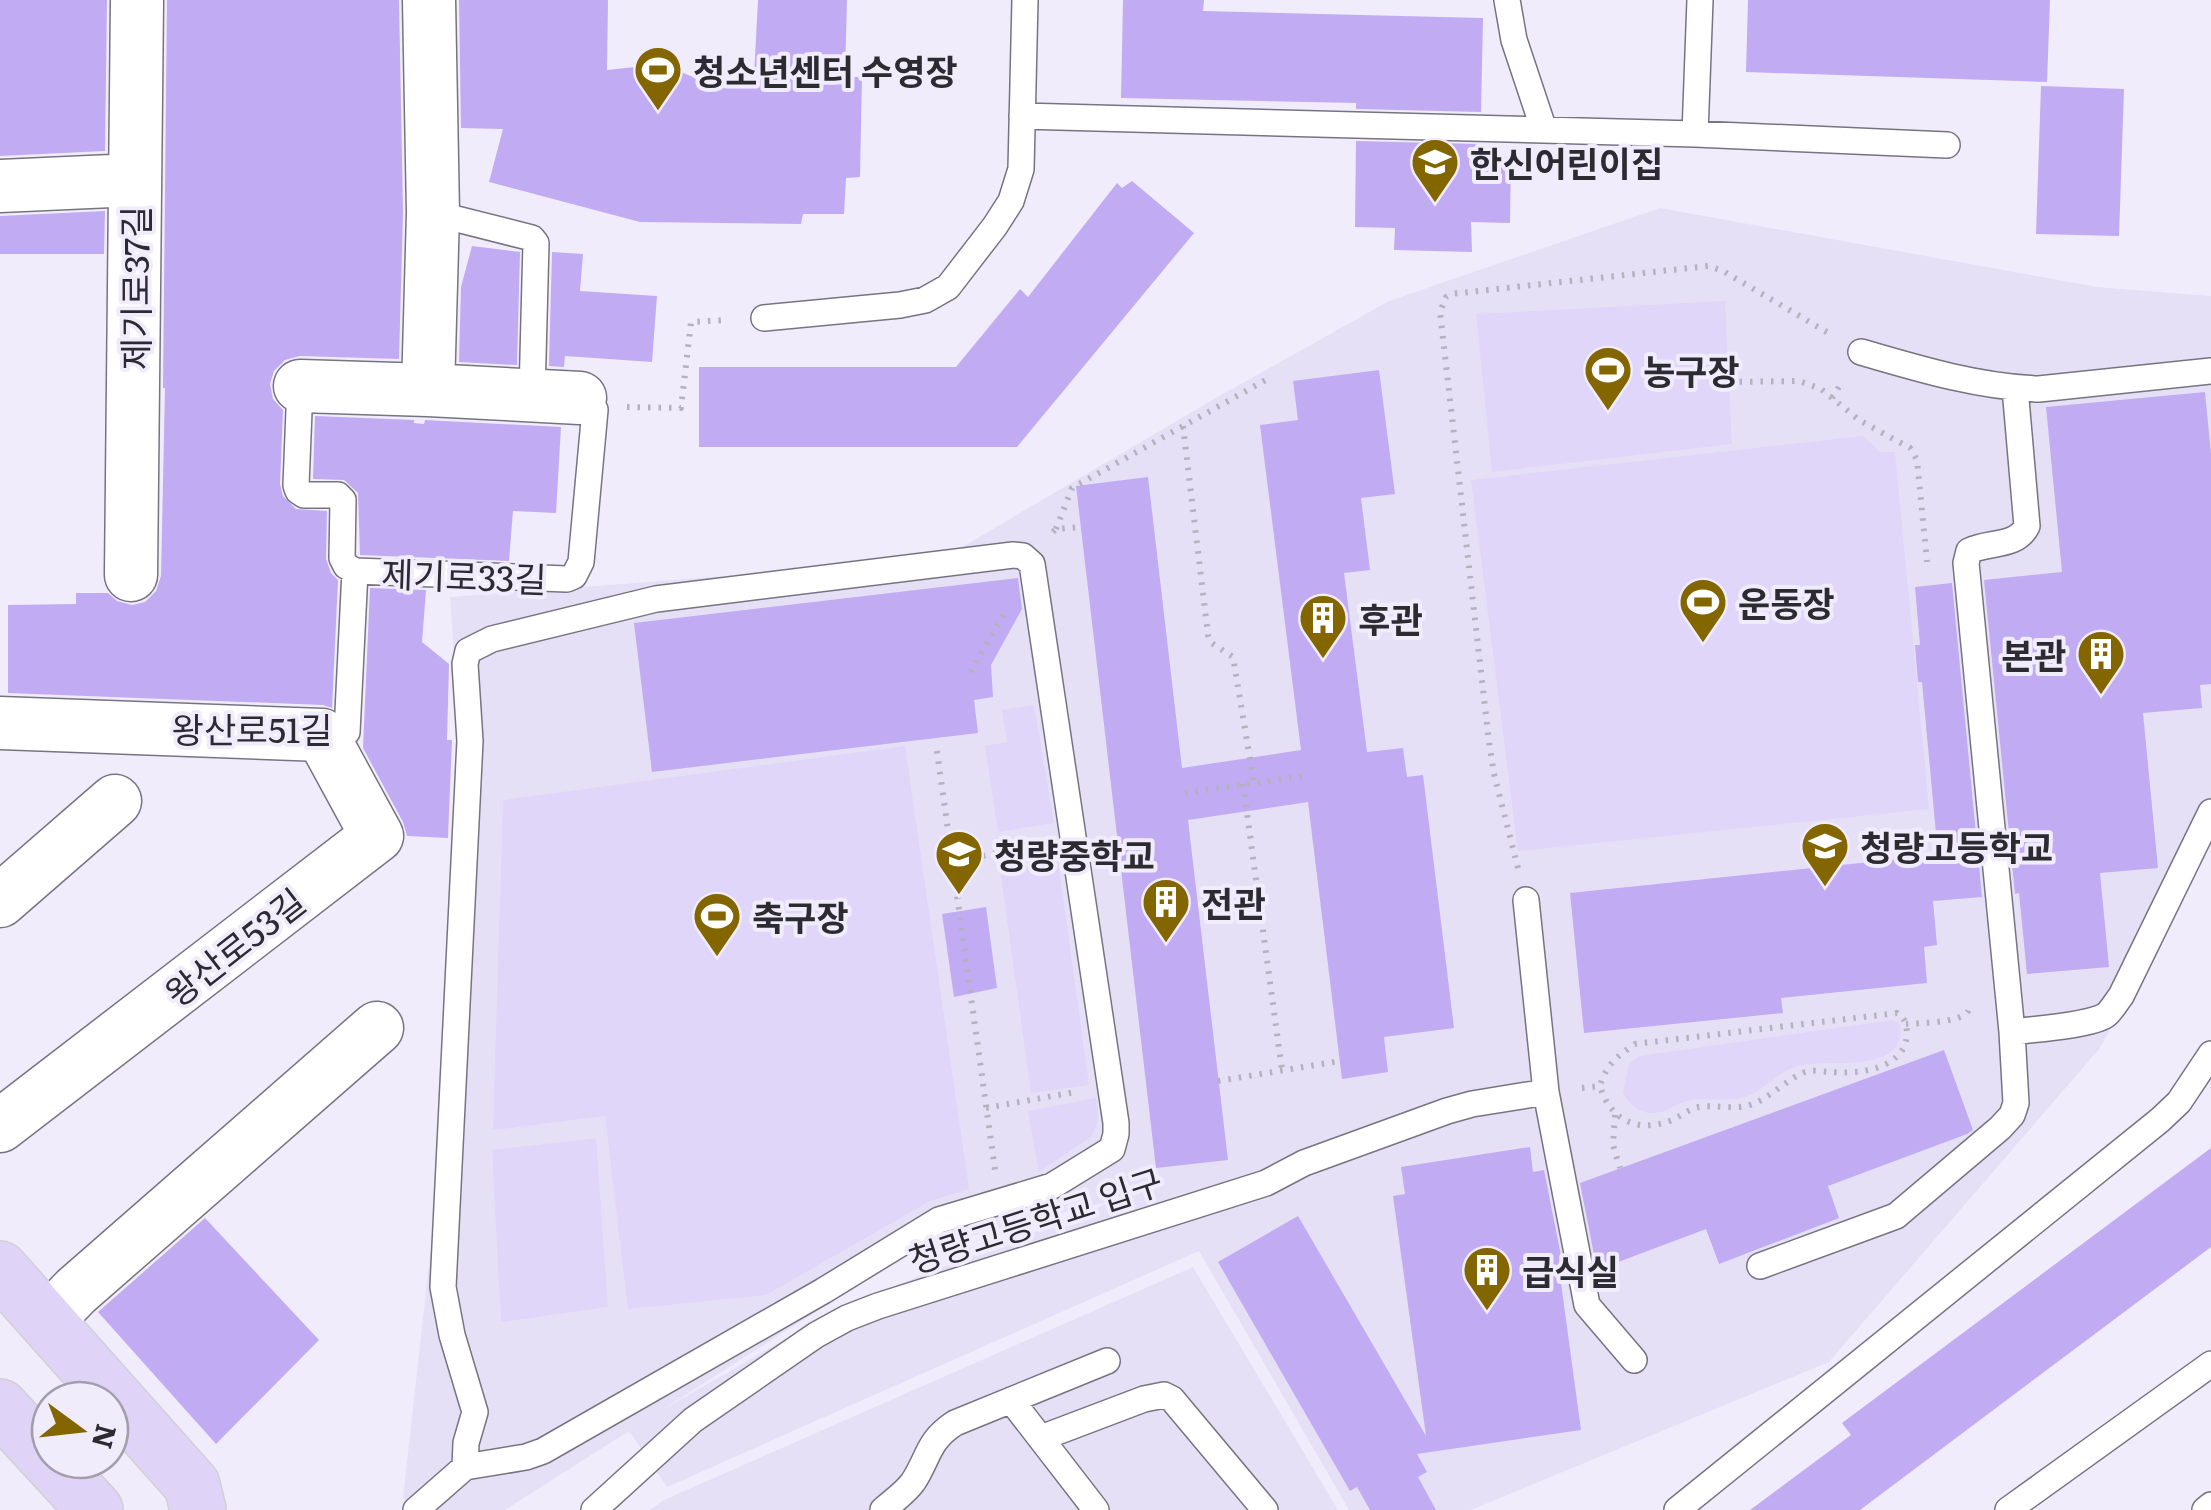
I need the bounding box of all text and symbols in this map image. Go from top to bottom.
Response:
sports icon: 청소년센터 수영장 [632,44,684,112]
place label: 청소년센터 수영장 [693,44,958,96]
school or university icon: 한신어린이집 [1409,136,1461,204]
place label: 한신어린이집 [1470,136,1663,188]
street label: 제기로37길 [108,206,160,370]
sports icon: 농구장 [1582,344,1634,412]
place label: 농구장 [1643,344,1740,396]
street label: 제기로33길 [380,546,548,604]
sports icon: 운동장 [1677,576,1729,644]
place label: 운동장 [1738,576,1835,628]
building icon: 후관 [1297,592,1349,660]
place label: 후관 [1358,592,1422,644]
place label: 본관 [2002,628,2066,680]
building icon: 본관 [2075,628,2127,696]
street label: 왕산로51길 [172,702,332,754]
school or university icon: 청량고등학교 [1799,820,1851,888]
place label: 청량고등학교 [1860,820,2053,872]
school or university icon: 청량중학교 [933,828,985,896]
place label: 청량중학교 [994,828,1155,880]
street label: 왕산로53길 [153,875,315,1017]
building icon: 전관 [1140,876,1192,944]
place label: 전관 [1201,876,1265,928]
sports icon: 축구장 [691,890,743,958]
place label: 축구장 [752,890,849,942]
street label: 청량고등학교 입구 [901,1153,1169,1285]
building icon: 급식실 [1461,1244,1513,1312]
place label: 급식실 [1522,1244,1619,1296]
north arrow [30,1380,130,1480]
text: N [83,1420,129,1454]

